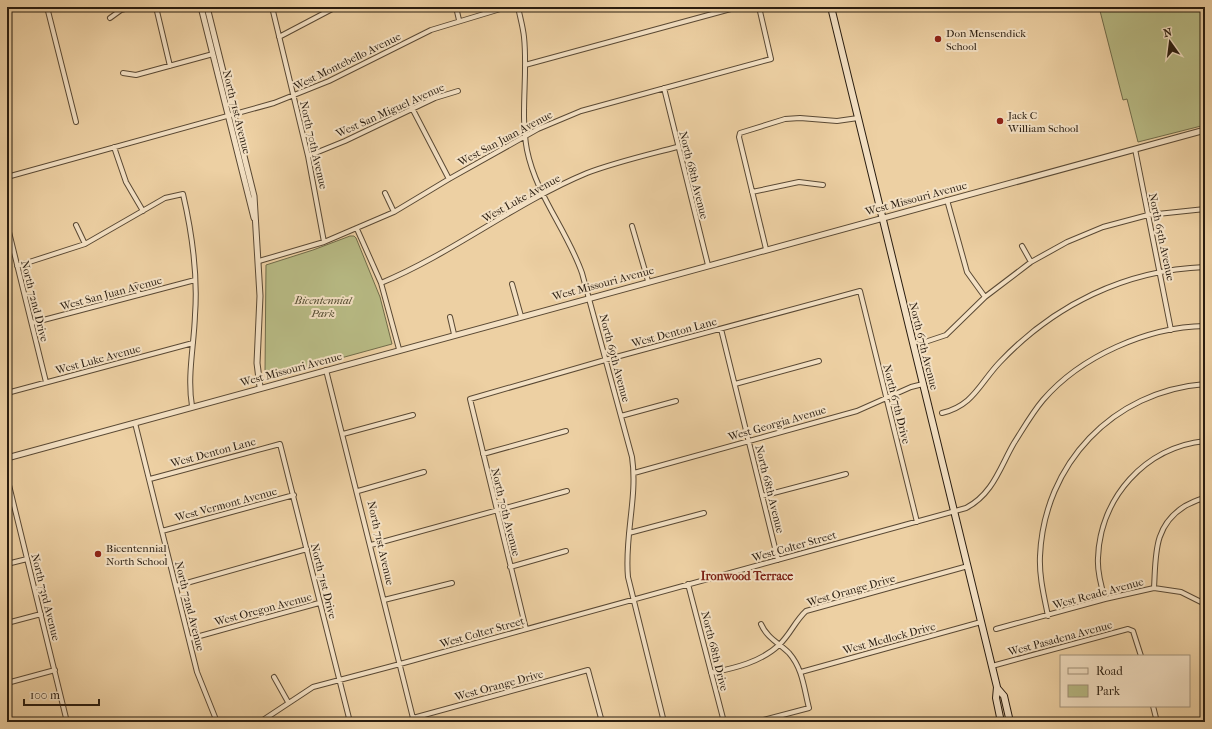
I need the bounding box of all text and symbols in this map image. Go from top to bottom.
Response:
north arrow [1150,22,1190,62]
text: N [1162,25,1174,40]
place label: Don Mensendick School [946,27,1026,53]
street label: West Montebello Avenue [291,30,403,93]
marker: Don Mensendick School [933,34,943,44]
street label: North 71st Avenue [220,69,253,156]
street label: West San Miguel Avenue [333,80,447,141]
street label: North 70th Avenue [297,100,330,191]
street label: West San Juan Avenue [455,108,555,169]
place label: Jack C William School [1007,109,1079,135]
marker: Jack C William School [995,116,1005,126]
street label: North 68th Avenue [676,130,711,221]
street label: West Luke Avenue [479,171,563,226]
street label: West Missouri Avenue [863,179,969,219]
street label: North 65th Avenue [1146,192,1177,283]
street label: North 72nd Drive [18,259,51,344]
street label: West Missouri Avenue [550,264,656,304]
street label: West San Juan Avenue [58,273,164,314]
park label: Bicentennial Park [294,294,353,320]
street label: North 67th Avenue [906,301,941,392]
street label: North 69th Avenue [597,313,633,404]
street label: West Denton Lane [629,315,719,350]
street label: West Luke Avenue [53,342,143,377]
street label: West Missouri Avenue [238,350,344,390]
street label: North 67th Drive [880,363,913,446]
street label: West Georgia Avenue [726,403,828,444]
street label: West Denton Lane [168,435,258,470]
street label: North 68th Avenue [752,444,787,535]
street label: North 70th Avenue [488,467,523,558]
street label: West Vermont Avenue [173,484,279,525]
street label: North 71st Avenue [365,500,397,587]
street label: West Colter Street [749,528,838,565]
place label: Bicentennial North School [106,542,168,568]
street label: North 71st Drive [308,542,339,621]
marker: Bicentennial North School [93,549,103,559]
street label: North 73rd Avenue [28,552,63,642]
street label: North 72nd Avenue [172,560,207,653]
district label: Ironwood Terrace [701,569,793,583]
street label: West Orange Drive [805,572,897,610]
street label: West Reade Avenue [1050,575,1146,612]
street label: West Oregon Avenue [212,590,314,629]
street label: North 68th Drive [698,610,731,693]
street label: West Colter Street [437,614,526,651]
street label: West Pasadena Avenue [1006,618,1114,659]
street label: West Medlock Drive [840,620,937,657]
legend [1060,655,1190,707]
text: Road [1096,664,1123,678]
street label: West Orange Drive [452,667,545,704]
scale bar [24,681,99,707]
text: Park [1096,684,1121,698]
text: 100 m [30,688,60,702]

